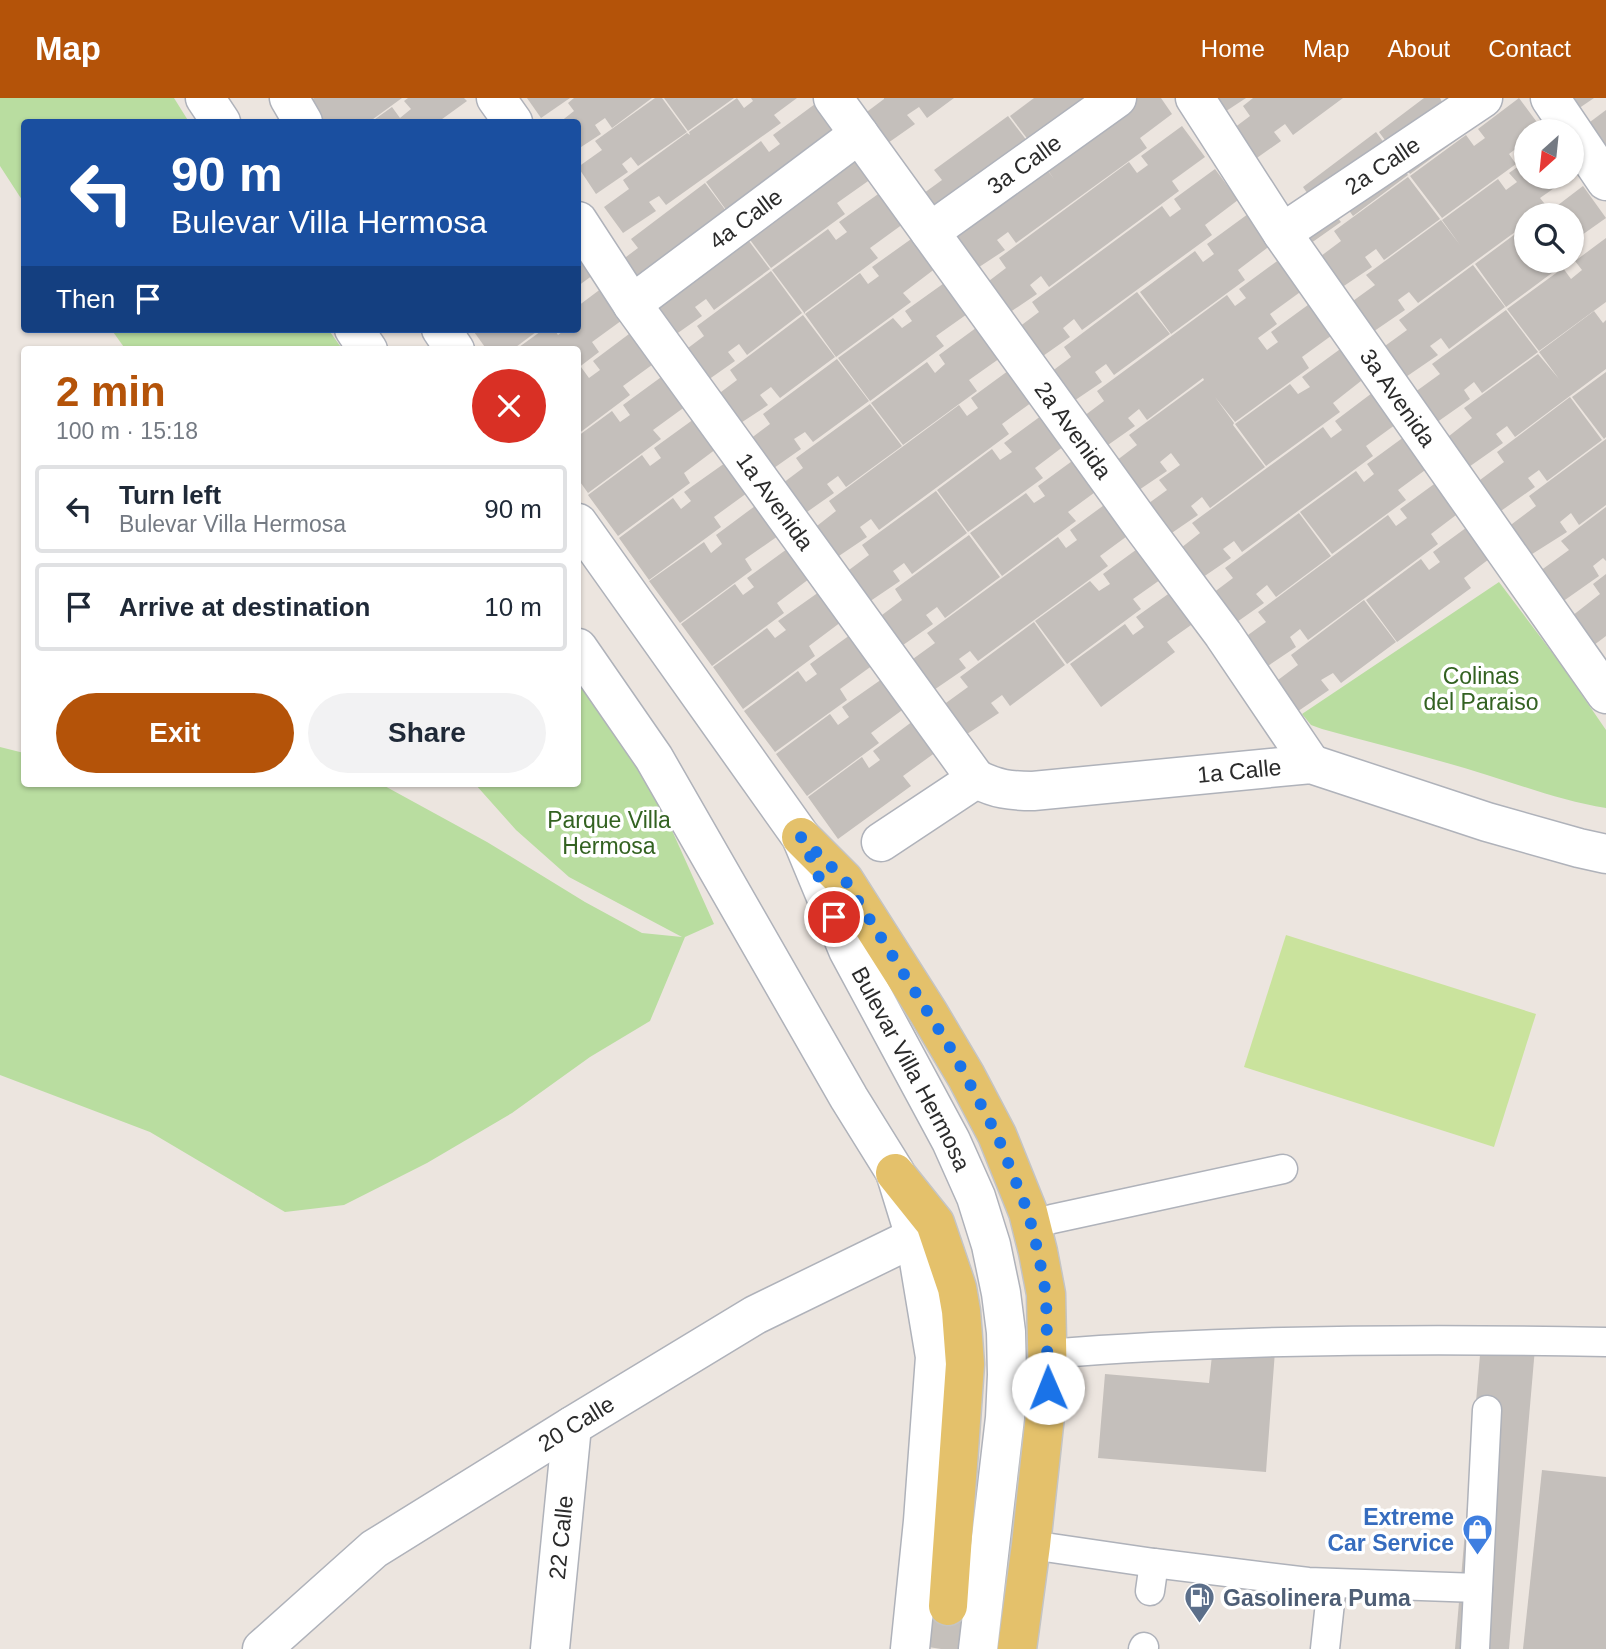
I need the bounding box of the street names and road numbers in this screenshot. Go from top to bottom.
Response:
street label: 3a Calle [982,129,1066,200]
street label: 2a Calle [1340,131,1425,200]
street label: 4a Calle [704,183,787,255]
street label: 3a Avenida [1355,344,1441,452]
street label: 2a Avenida [1029,377,1117,484]
street label: 1a Avenida [731,448,819,555]
street label: 1a Calle [1196,754,1282,788]
street label: Bulevar Villa Hermosa [846,962,976,1175]
street label: 20 Calle [533,1391,619,1457]
street label: 22 Calle [544,1494,578,1581]

